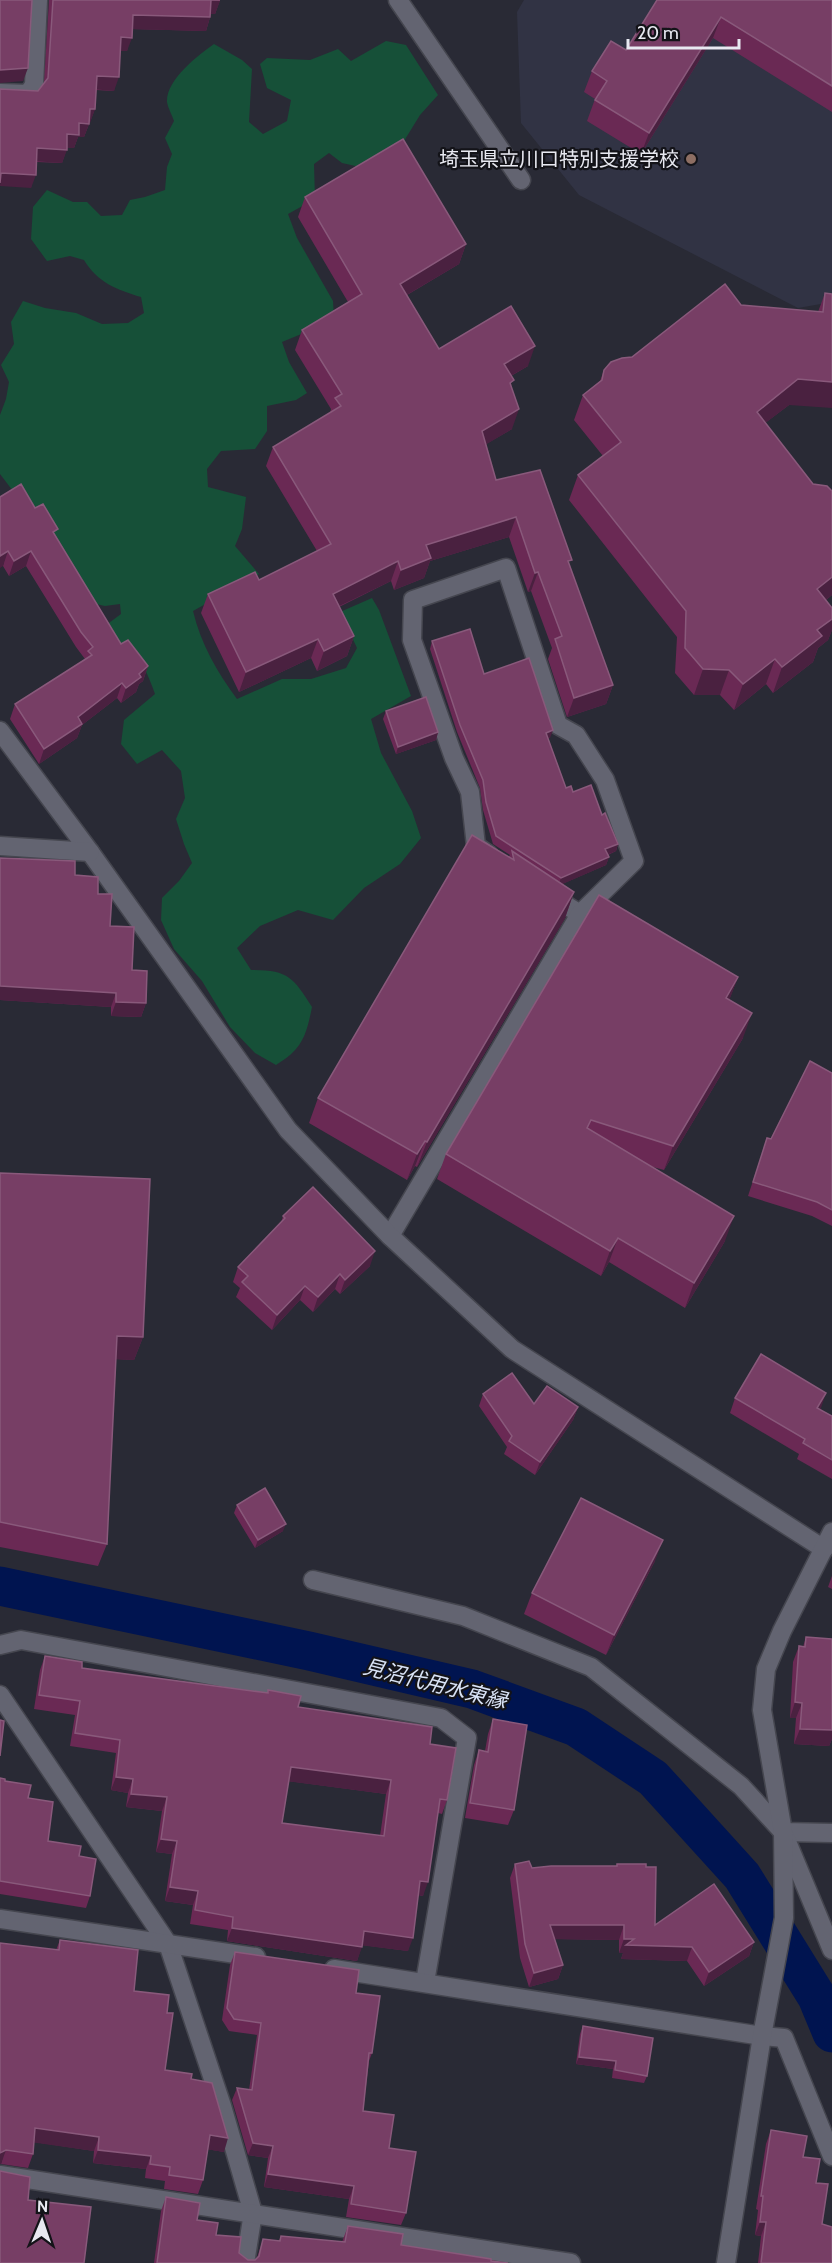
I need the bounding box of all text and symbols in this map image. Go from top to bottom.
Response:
scale bar [628,12,739,50]
text: 20 m [637,22,679,44]
place label: 埼玉県立川口特別支援学校 [439,147,679,171]
marker: 埼玉県立川口特別支援学校 [684,152,698,166]
water label: 見沼代用水東縁 [361,1654,511,1714]
north arrow [12,2191,72,2251]
text: N [37,2197,48,2216]

